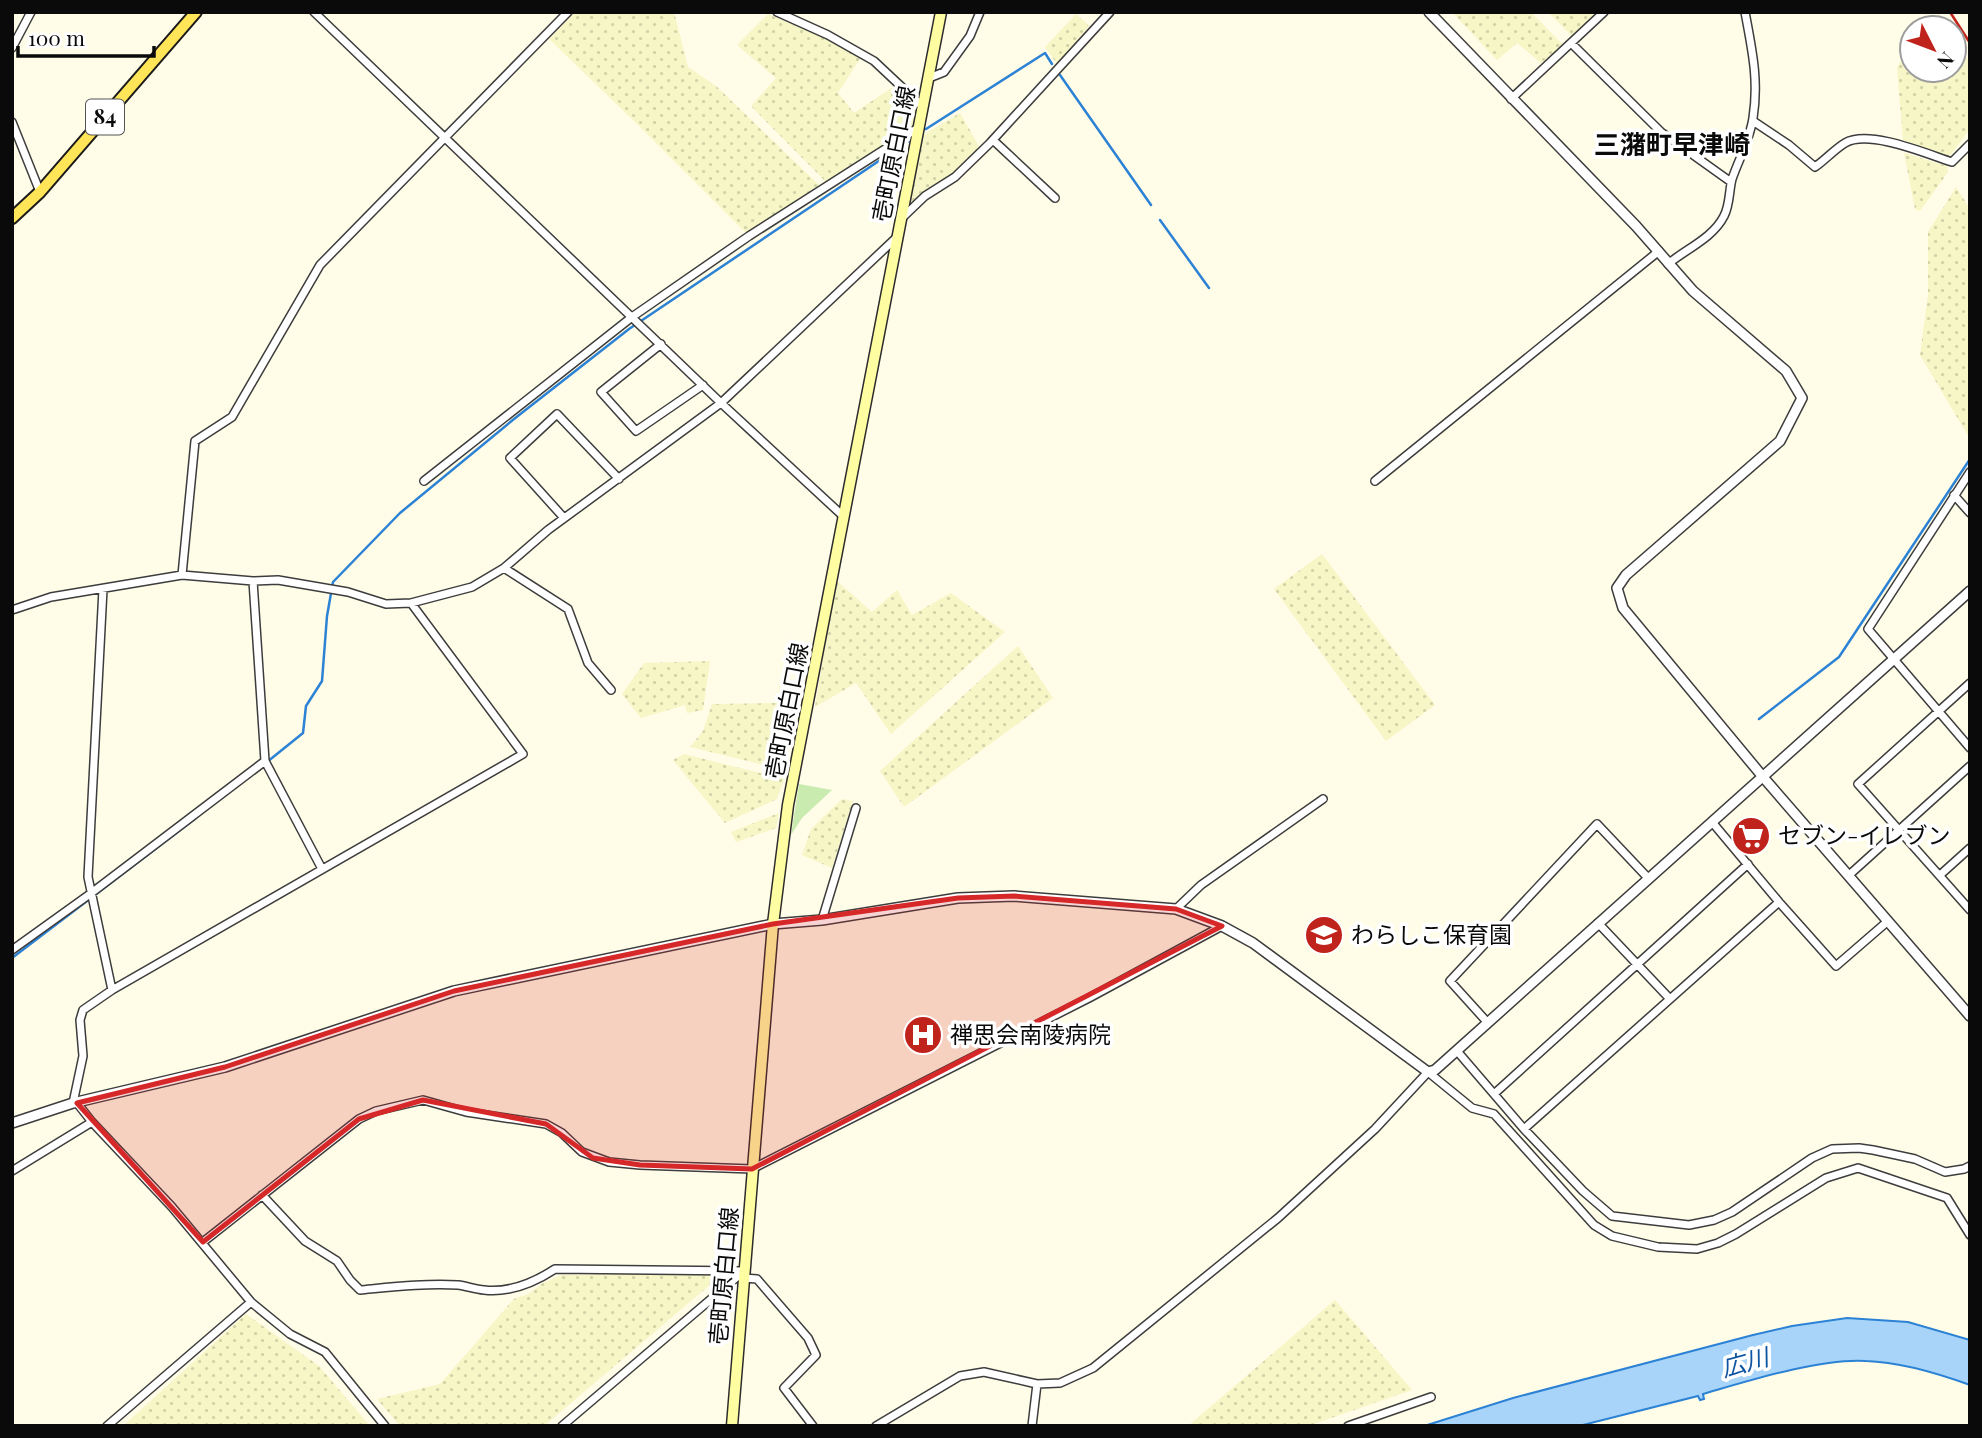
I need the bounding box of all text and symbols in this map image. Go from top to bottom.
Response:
scale bar [18,14,154,58]
north arrow [1898,14,1968,84]
text: 100 m [28,23,85,51]
text: N [1932,47,1961,75]
street label: 壱町原白口線 [864,83,921,224]
road number: 84 [86,100,124,134]
district label: 三潴町早津崎 [1594,126,1750,161]
street label: 壱町原白口線 [757,640,814,781]
supermarket icon: セブン-イレブン [1730,815,1772,857]
place label: セブン-イレブン [1778,819,1950,850]
school or university icon: わらしこ保育園 [1303,914,1345,956]
place label: わらしこ保育園 [1351,918,1512,949]
hospital icon: 禅思会南陵病院 [902,1014,944,1056]
place label: 禅思会南陵病院 [950,1018,1111,1049]
street label: 壱町原白口線 [701,1206,744,1346]
water label: 広川 [1717,1339,1775,1383]

